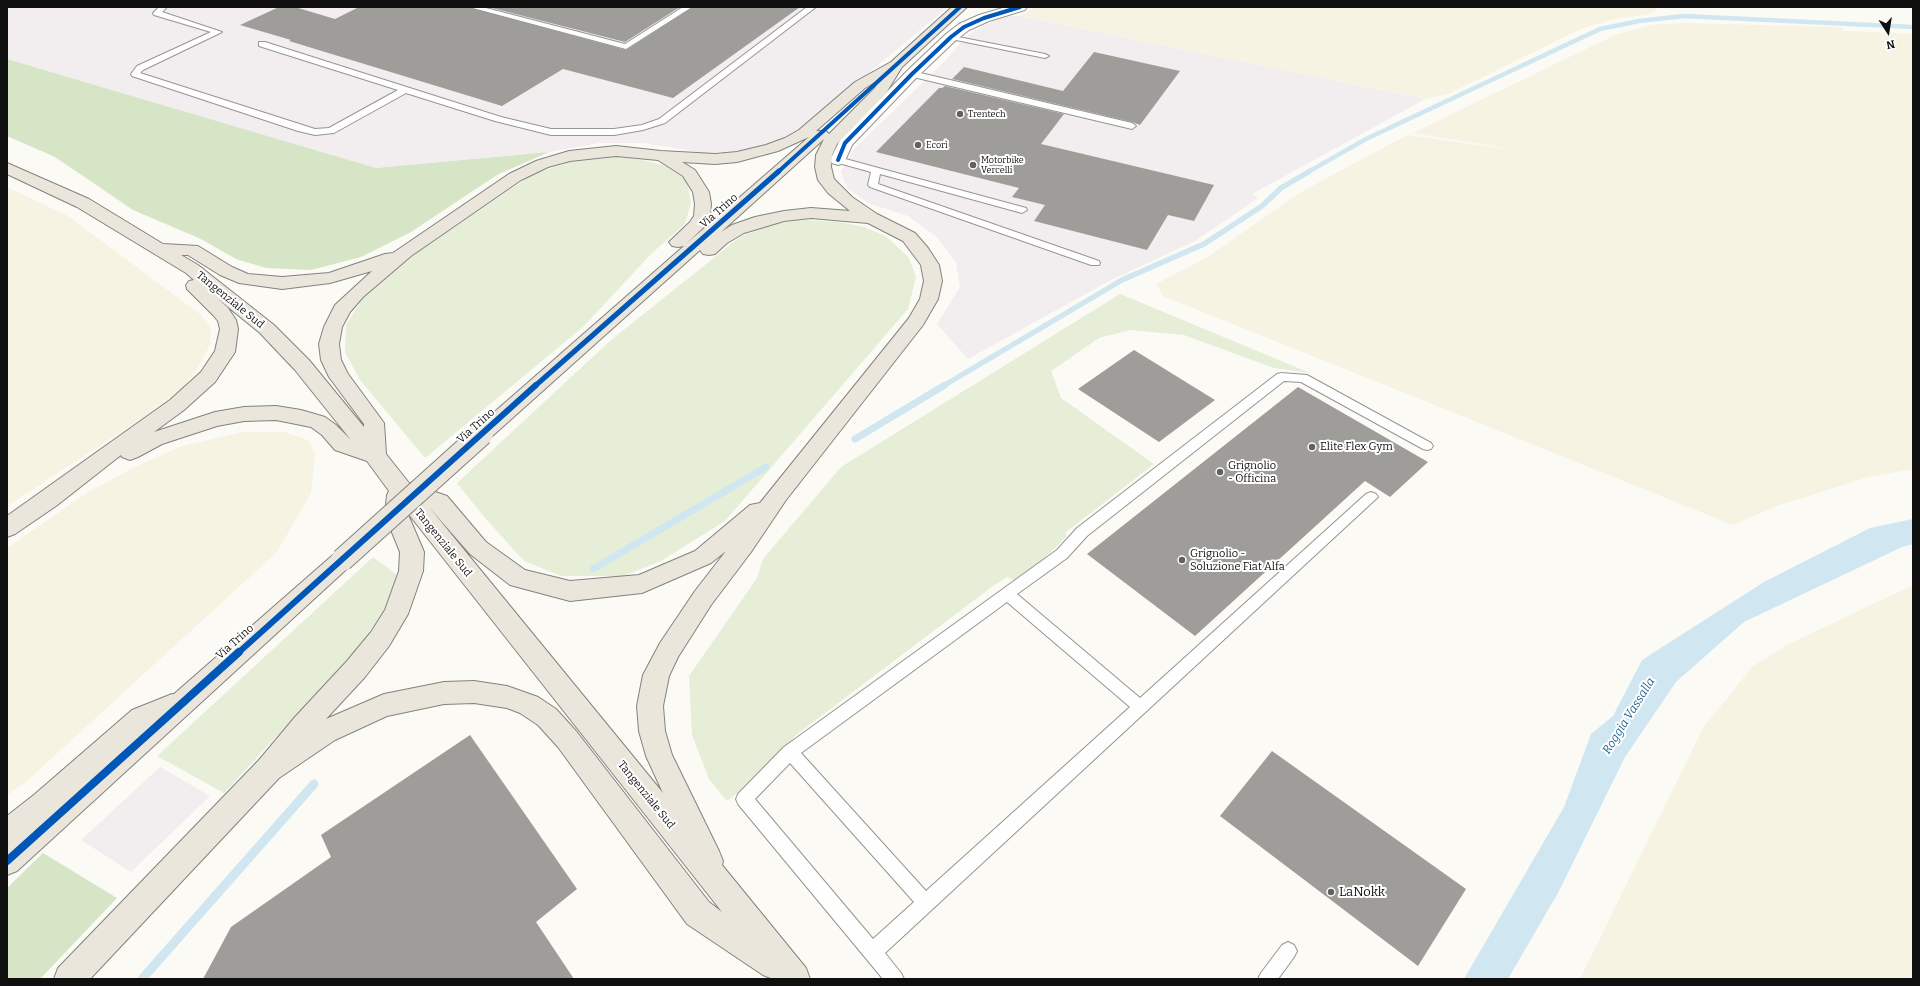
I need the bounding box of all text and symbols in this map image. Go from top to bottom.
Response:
north arrow [1868,12,1908,52]
text: N [1885,37,1896,51]
marker: Trentech [955,109,965,119]
place label: Trentech [968,109,1006,119]
marker: Ecorì [913,140,923,150]
place label: Ecorì [926,140,948,150]
place label: Motorbike Vercelli [981,155,1024,176]
marker: Motorbike Vercelli [968,160,978,170]
street label: Via Trino [697,191,741,231]
street label: Tangenziale Sud [193,269,267,331]
street label: Via Trino [455,406,497,446]
place label: Elite Flex Gym [1320,440,1393,454]
marker: Elite Flex Gym [1307,442,1317,452]
place label: Grignolio - Officina [1228,459,1276,485]
marker: Grignolio - Officina [1215,467,1225,477]
street label: Tangenziale Sud [412,506,474,580]
place label: Grignolio - Soluzione Fiat Alfa [1190,547,1285,573]
marker: Grignolio - Soluzione Fiat Alfa [1177,555,1187,565]
street label: Via Trino [214,622,256,662]
water label: Roggia Vassalla [1600,675,1658,757]
street label: Tangenziale Sud [615,758,677,832]
place label: LaNokk [1339,884,1385,900]
marker: LaNokk [1326,887,1336,897]

